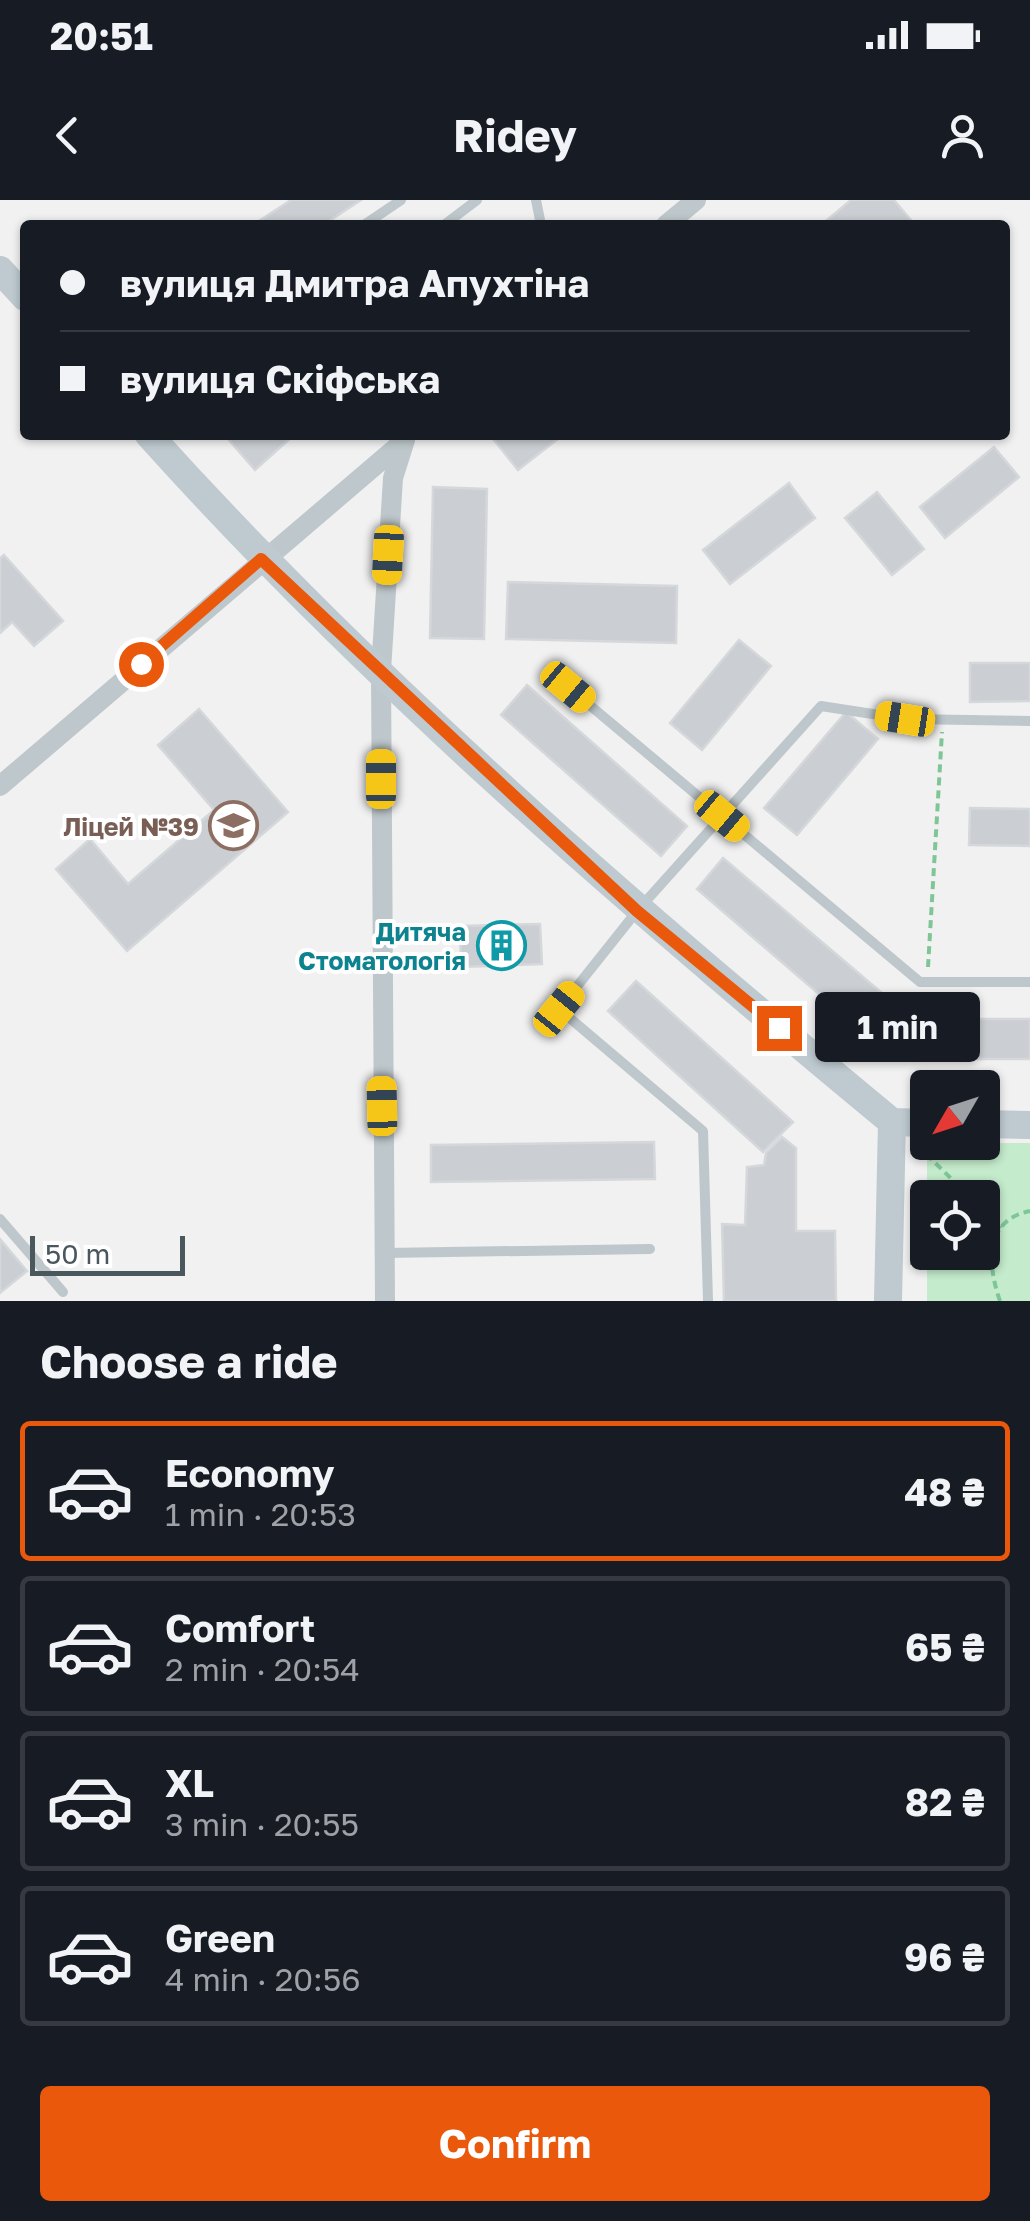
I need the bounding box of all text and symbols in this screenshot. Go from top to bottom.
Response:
text: 20:51 [50,13,153,58]
icon: back [40,108,95,163]
text: Ridey [453,108,577,162]
icon: person [935,108,990,163]
text: вулиця Дмитра Апухтіна [120,260,589,305]
text: вулиця Скіфська [120,356,440,401]
car [371,524,405,586]
route start [119,642,164,687]
car [535,656,601,718]
car [873,699,937,739]
car [366,749,396,809]
car [689,785,755,847]
school or university icon: Ліцей №39 [208,800,260,852]
place label: Ліцей №39 [63,811,199,842]
place label: Дитяча Стоматологія [298,916,466,976]
building icon: Дитяча Стоматологія [475,919,527,971]
car [528,976,590,1042]
callout: 1 min [814,993,979,1063]
route end [757,1006,802,1051]
text: 1 min [857,1008,938,1046]
north arrow [910,1070,1000,1160]
map controls [910,1070,1000,1270]
car [366,1076,398,1136]
button: locate [910,1180,1000,1270]
scale bar [30,1231,185,1276]
text: 50 m [45,1237,110,1270]
text: Choose a ride [40,1334,338,1388]
icon: car [45,1446,135,1536]
text: Economy [165,1450,334,1495]
text: 48 ₴ [904,1469,985,1514]
text: 1 min · 20:53 [165,1495,356,1533]
icon: car [45,1601,135,1691]
text: Comfort [165,1605,315,1650]
text: 65 ₴ [905,1624,985,1669]
text: 2 min · 20:54 [165,1650,360,1688]
icon: car [45,1756,135,1846]
text: XL [165,1760,214,1805]
text: 82 ₴ [905,1779,985,1824]
text: 3 min · 20:55 [165,1805,359,1843]
icon: car [45,1911,135,2001]
text: Green [165,1915,275,1960]
text: 96 ₴ [904,1934,985,1979]
text: 4 min · 20:56 [165,1960,361,1998]
button: Confirm [40,2086,990,2201]

